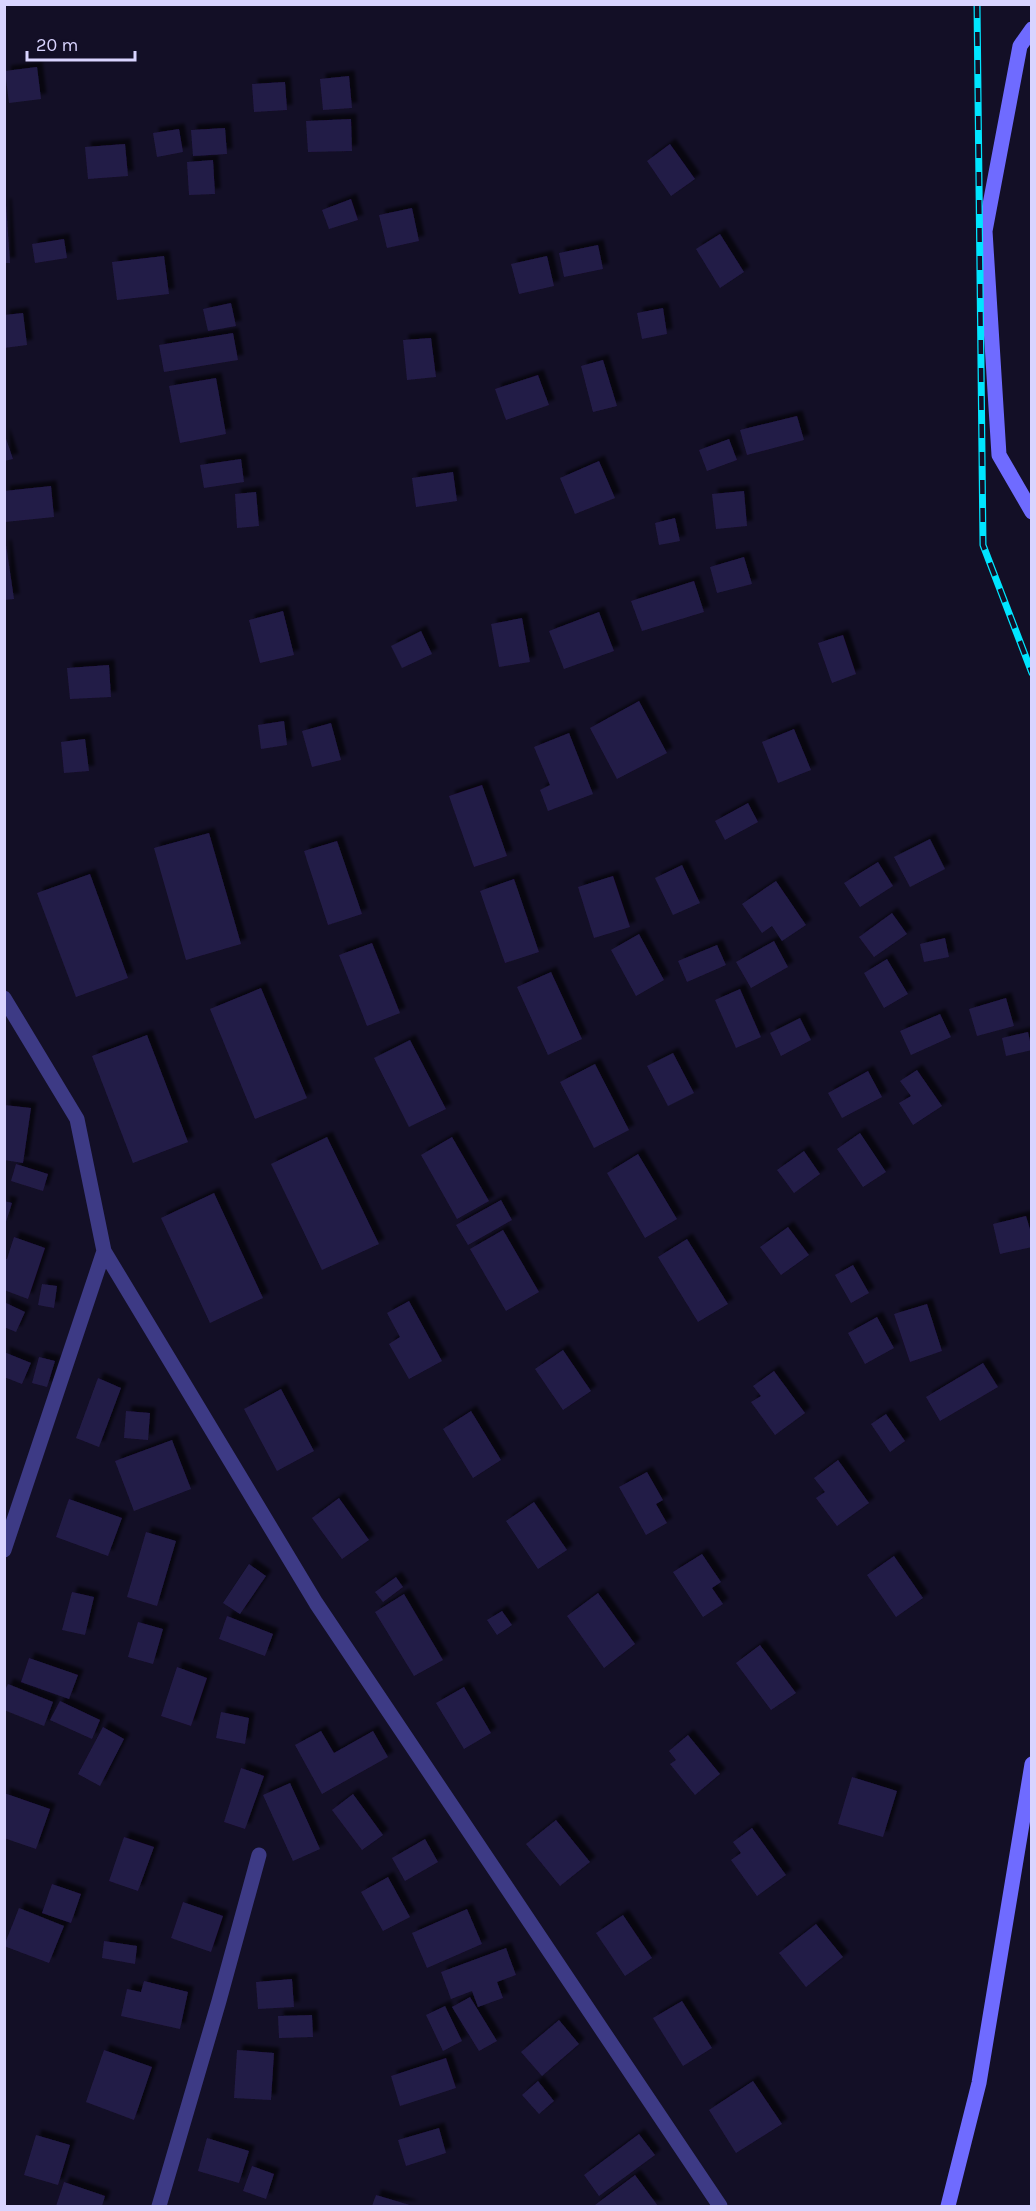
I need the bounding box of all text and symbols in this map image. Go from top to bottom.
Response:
scale bar [27,24,135,62]
text: 20 m [36,34,78,56]

